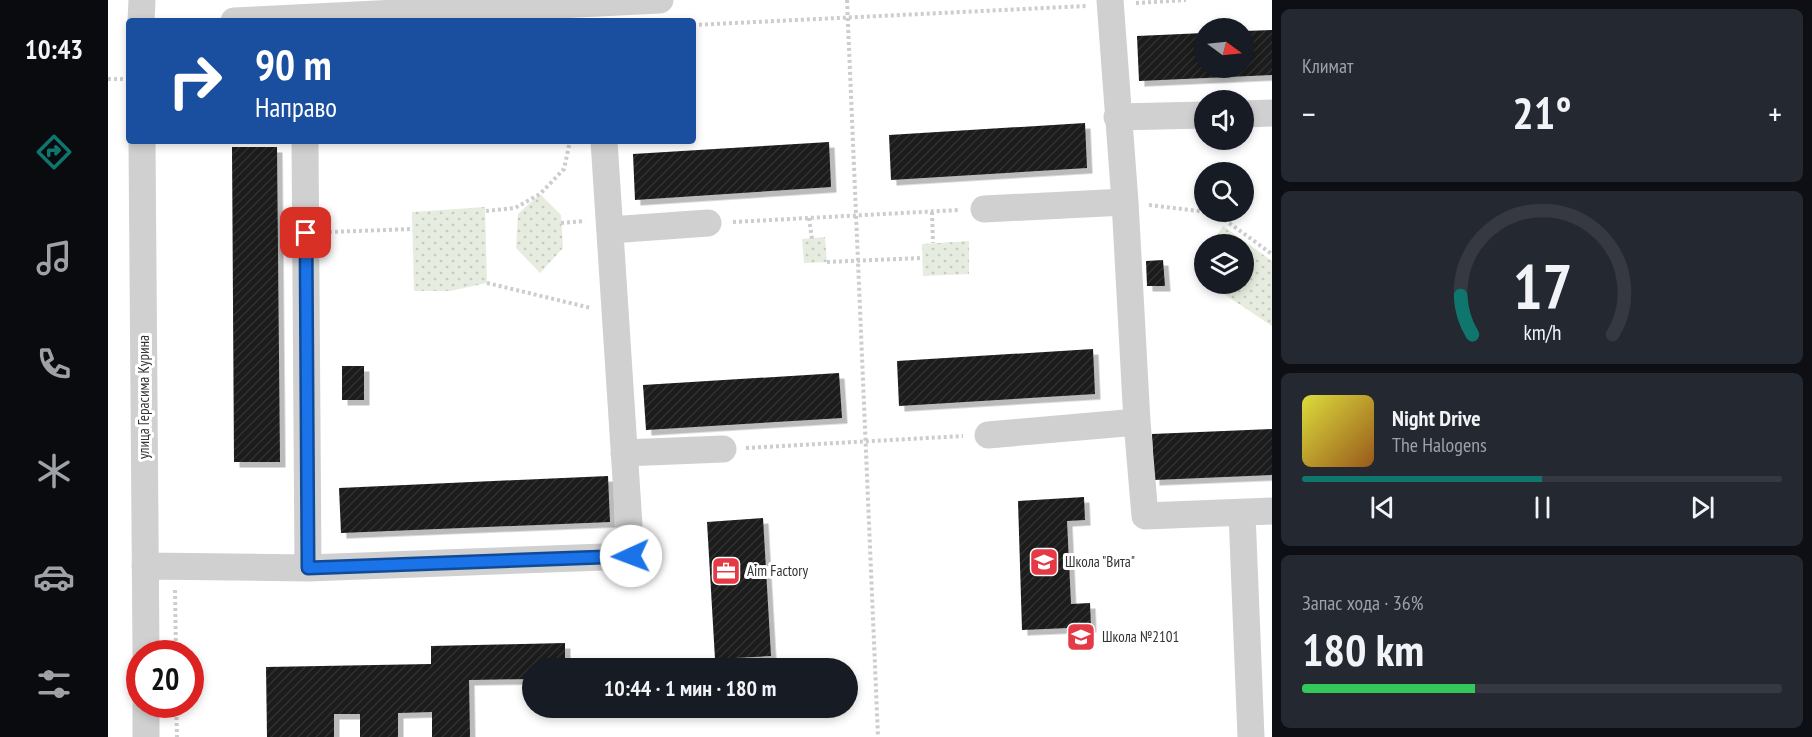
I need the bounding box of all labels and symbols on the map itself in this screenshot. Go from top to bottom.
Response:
north arrow [1194,18,1254,78]
pin [280,207,331,258]
street label: улица Герасима Курина [134,335,153,459]
position arrow [599,524,663,588]
school or university icon: Школа "Вита" [1028,546,1060,578]
place label: Школа "Вита" [1065,552,1135,571]
office icon: Aim Factory [710,555,742,587]
place label: Aim Factory [747,561,808,580]
school or university icon: Школа №2101 [1065,621,1097,653]
place label: Школа №2101 [1102,627,1179,646]
speed limit sign: 20 [126,640,204,718]

